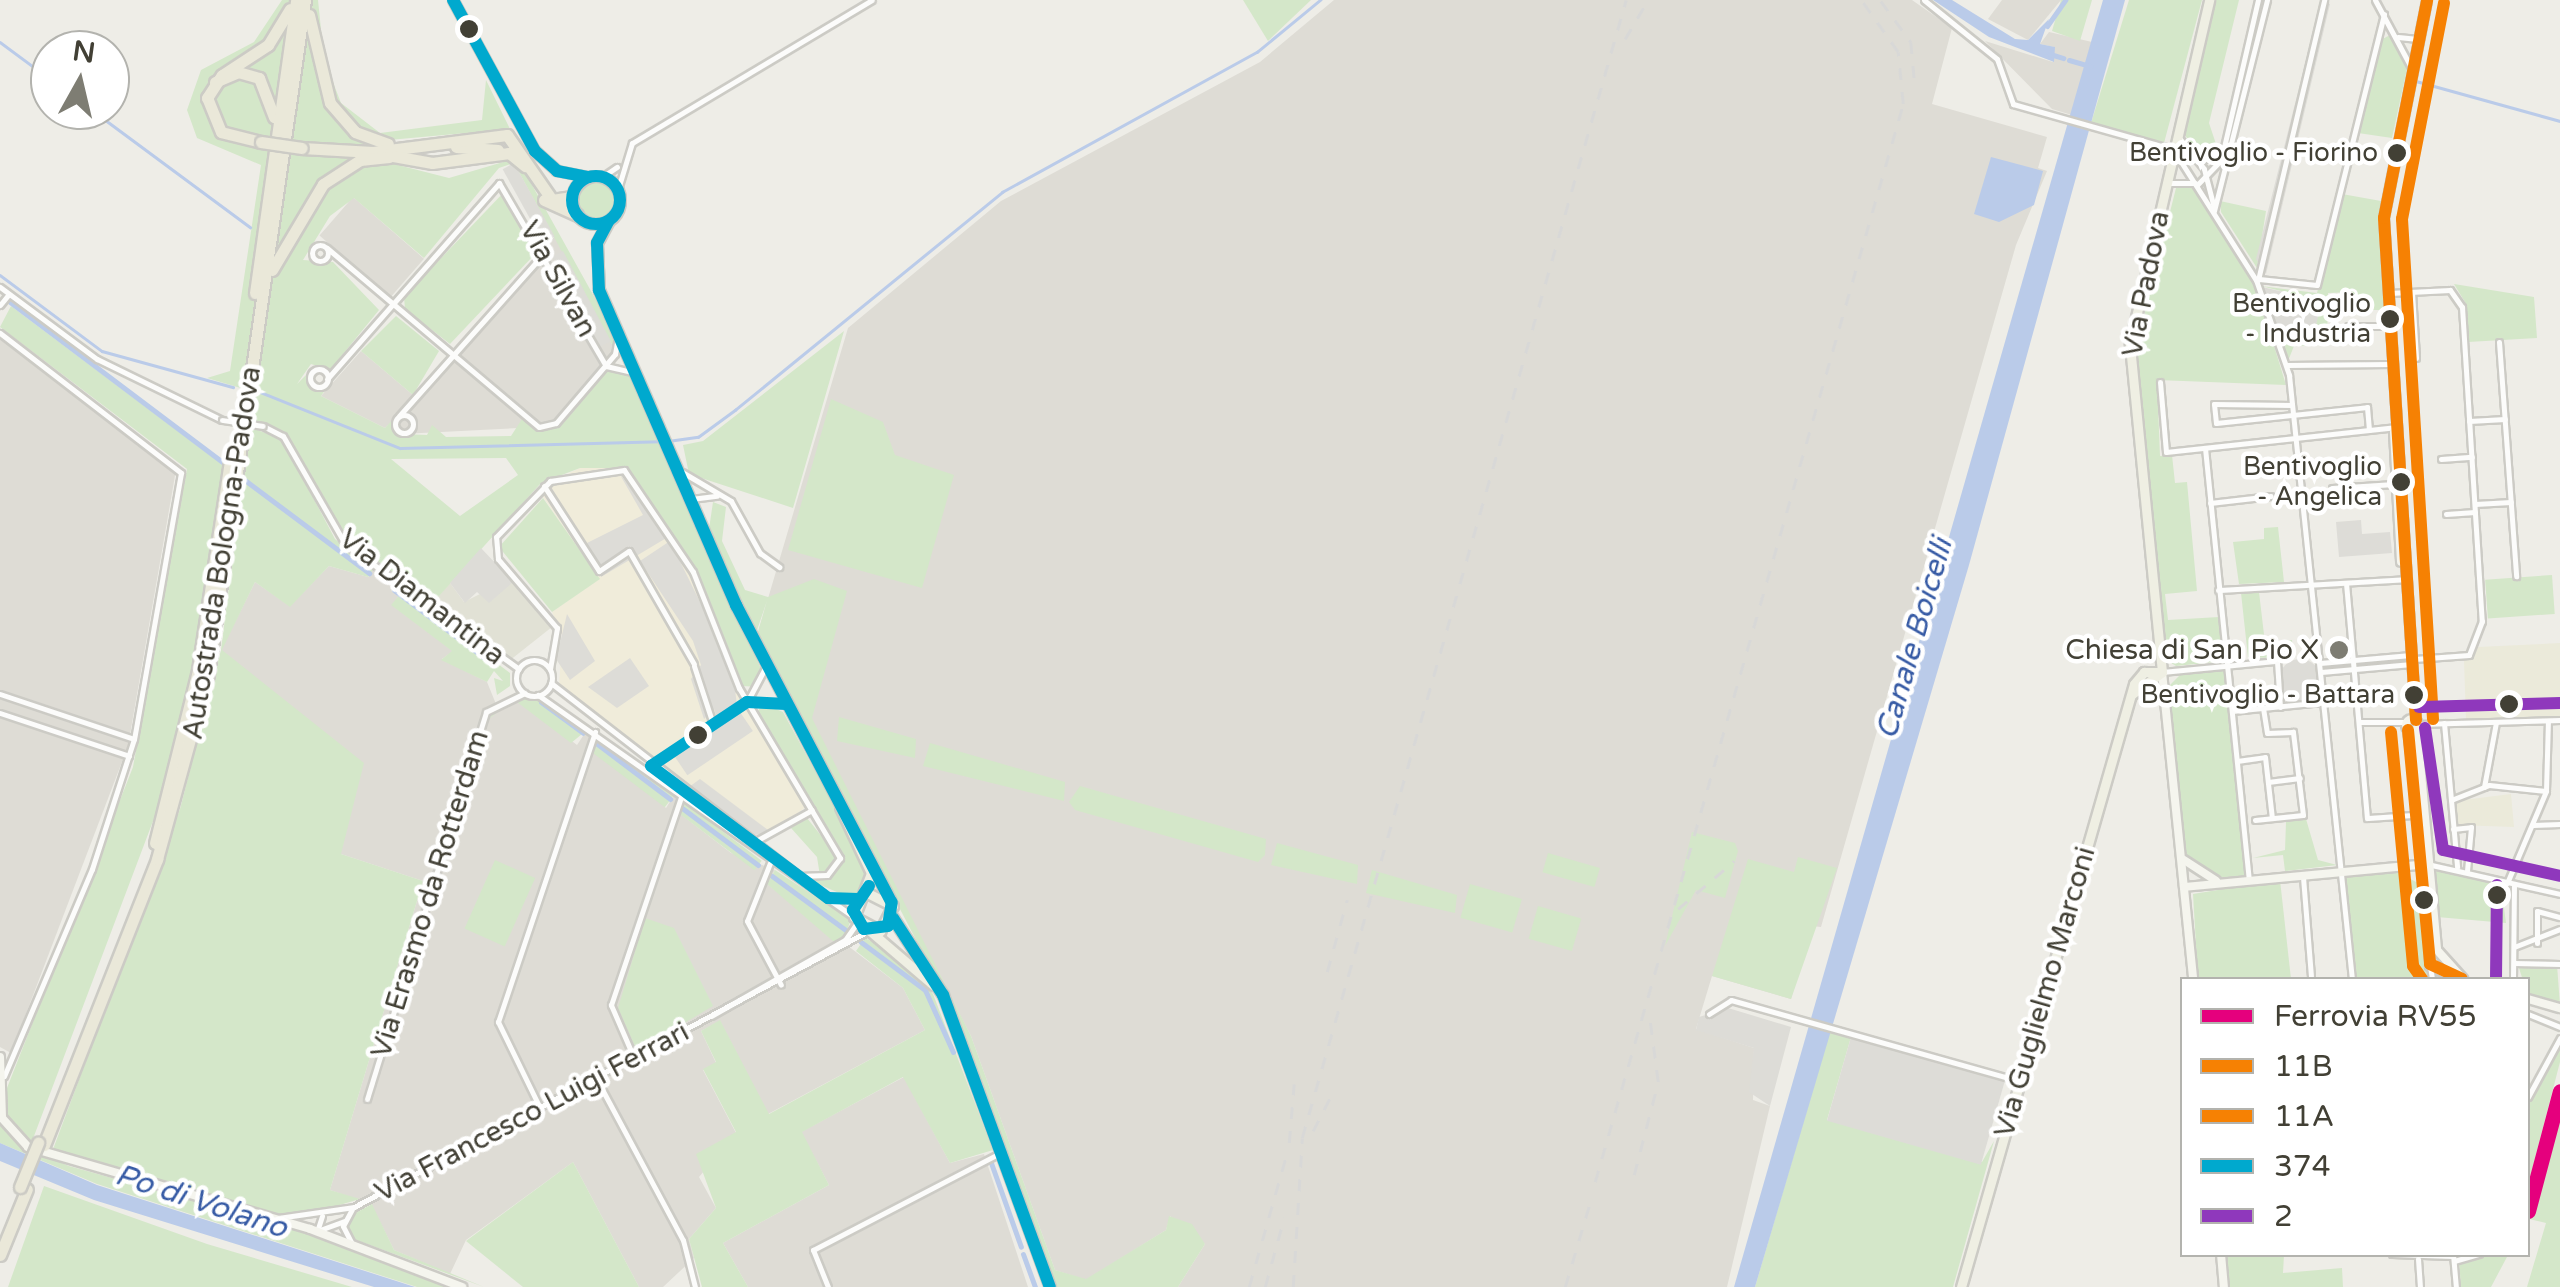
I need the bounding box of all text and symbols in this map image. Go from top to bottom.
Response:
unlabelled marker [459,19,479,39]
north arrow [30,30,130,130]
text: N [70,34,97,71]
place label: Bentivoglio - Fiorino [2129,137,2378,169]
marker: Bentivoglio - Fiorino [2387,143,2407,163]
street label: Via Padova [2115,208,2177,360]
street label: Via Silvan [512,215,604,343]
place label: Bentivoglio - Industria [2232,288,2371,349]
marker: Bentivoglio - Industria [2380,309,2400,329]
street label: Autostrada Bologna-Padova [176,364,268,742]
place label: Bentivoglio - Angelica [2243,451,2382,512]
marker: Bentivoglio - Angelica [2391,472,2411,492]
street label: Via Diamantina [332,522,512,672]
water label: Canale Boicelli [1869,535,1961,743]
place label: Chiesa di San Pio X [2065,633,2319,667]
marker: Chiesa di San Pio X [2328,639,2350,661]
place label: Bentivoglio - Battara [2140,679,2395,711]
marker: Bentivoglio - Battara [2404,685,2424,705]
unlabelled marker [2499,694,2519,714]
unlabelled marker [688,725,708,745]
street label: Via Erasmo da Rotterdam [364,726,496,1062]
street label: Via Guglielmo Marconi [1987,843,2103,1141]
unlabelled marker [2487,885,2507,905]
unlabelled marker [2414,890,2434,910]
legend [2180,977,2530,1257]
text: Ferrovia RV55 [2274,998,2476,1035]
street label: Via Francesco Luigi Ferrari [369,1015,695,1209]
text: 11B [2274,1048,2332,1085]
text: 11A [2274,1098,2334,1135]
text: 374 [2274,1148,2331,1185]
water label: Po di Volano [111,1157,291,1247]
text: 2 [2274,1198,2293,1235]

